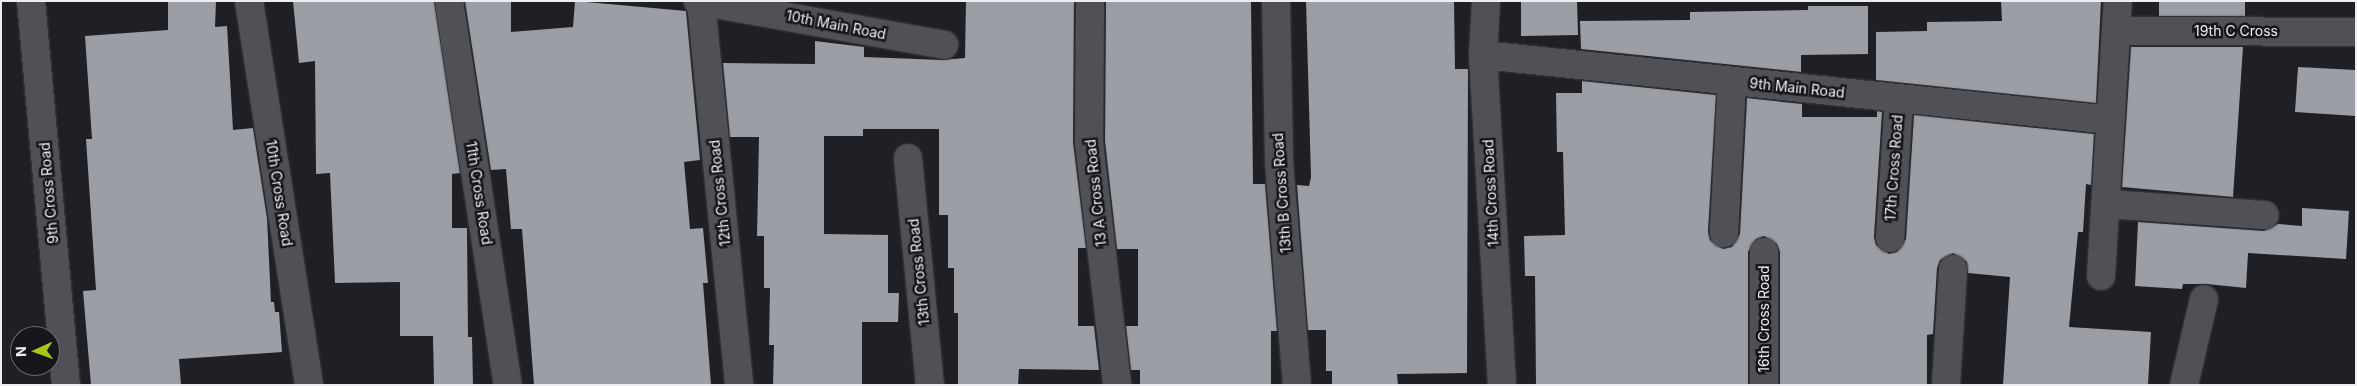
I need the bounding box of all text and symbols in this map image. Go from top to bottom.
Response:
street label: 10th Main Road [785,7,887,43]
street label: 19th C Cross [2194,23,2278,39]
street label: 9th Main Road [1749,75,1845,101]
street label: 17th Cross Road [1882,114,1906,222]
street label: 13th B Cross Road [1269,132,1295,254]
street label: 13 A Cross Road [1082,138,1110,248]
street label: 10th Cross Road [262,139,296,247]
street label: 12th Cross Road [706,139,734,247]
street label: 14th Cross Road [1480,139,1502,247]
street label: 11th Cross Road [463,140,495,246]
street label: 9th Cross Road [36,142,62,244]
street label: 13th Cross Road [905,218,933,326]
street label: 16th Cross Road [1756,265,1772,373]
north arrow [10,326,60,376]
text: N [12,346,29,357]

